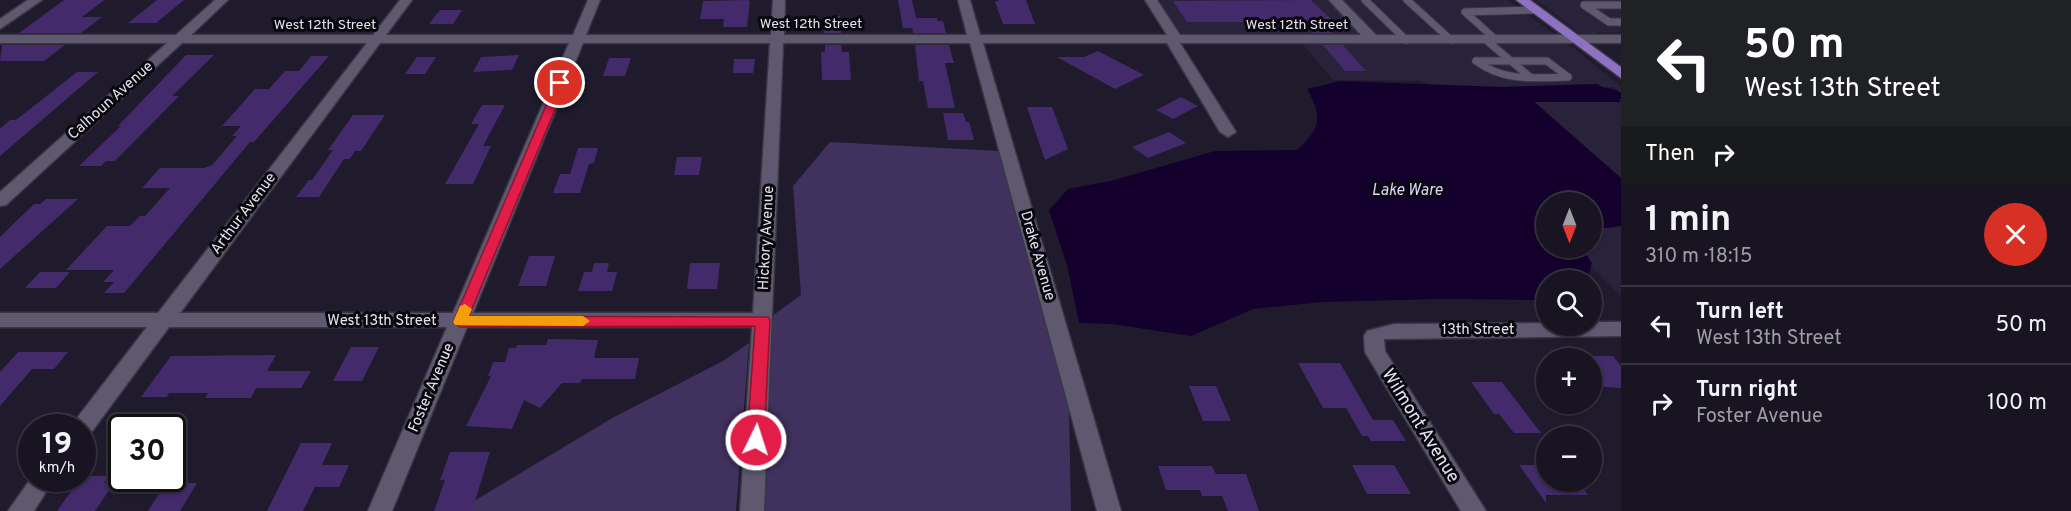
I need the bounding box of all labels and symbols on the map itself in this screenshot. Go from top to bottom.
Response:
street label: West 12th Street [760,16,862,33]
street label: West 12th Street [274,17,376,34]
street label: West 12th Street [1246,17,1348,34]
pin [534,57,585,108]
street label: Calhoun Avenue [64,58,158,144]
street label: Arthur Avenue [207,169,281,259]
water label: Lake Ware [1372,181,1443,201]
street label: Hickory Avenue [755,185,779,291]
north arrow [1536,192,1602,258]
street label: Drake Avenue [1015,209,1059,303]
street label: West 13th Street [327,312,437,331]
street label: 13th Street [1442,321,1515,340]
street label: Foster Avenue [405,341,459,435]
street label: Wilmont Avenue [1376,365,1464,487]
position arrow [724,408,788,472]
speed limit sign: 30 [108,414,186,492]

